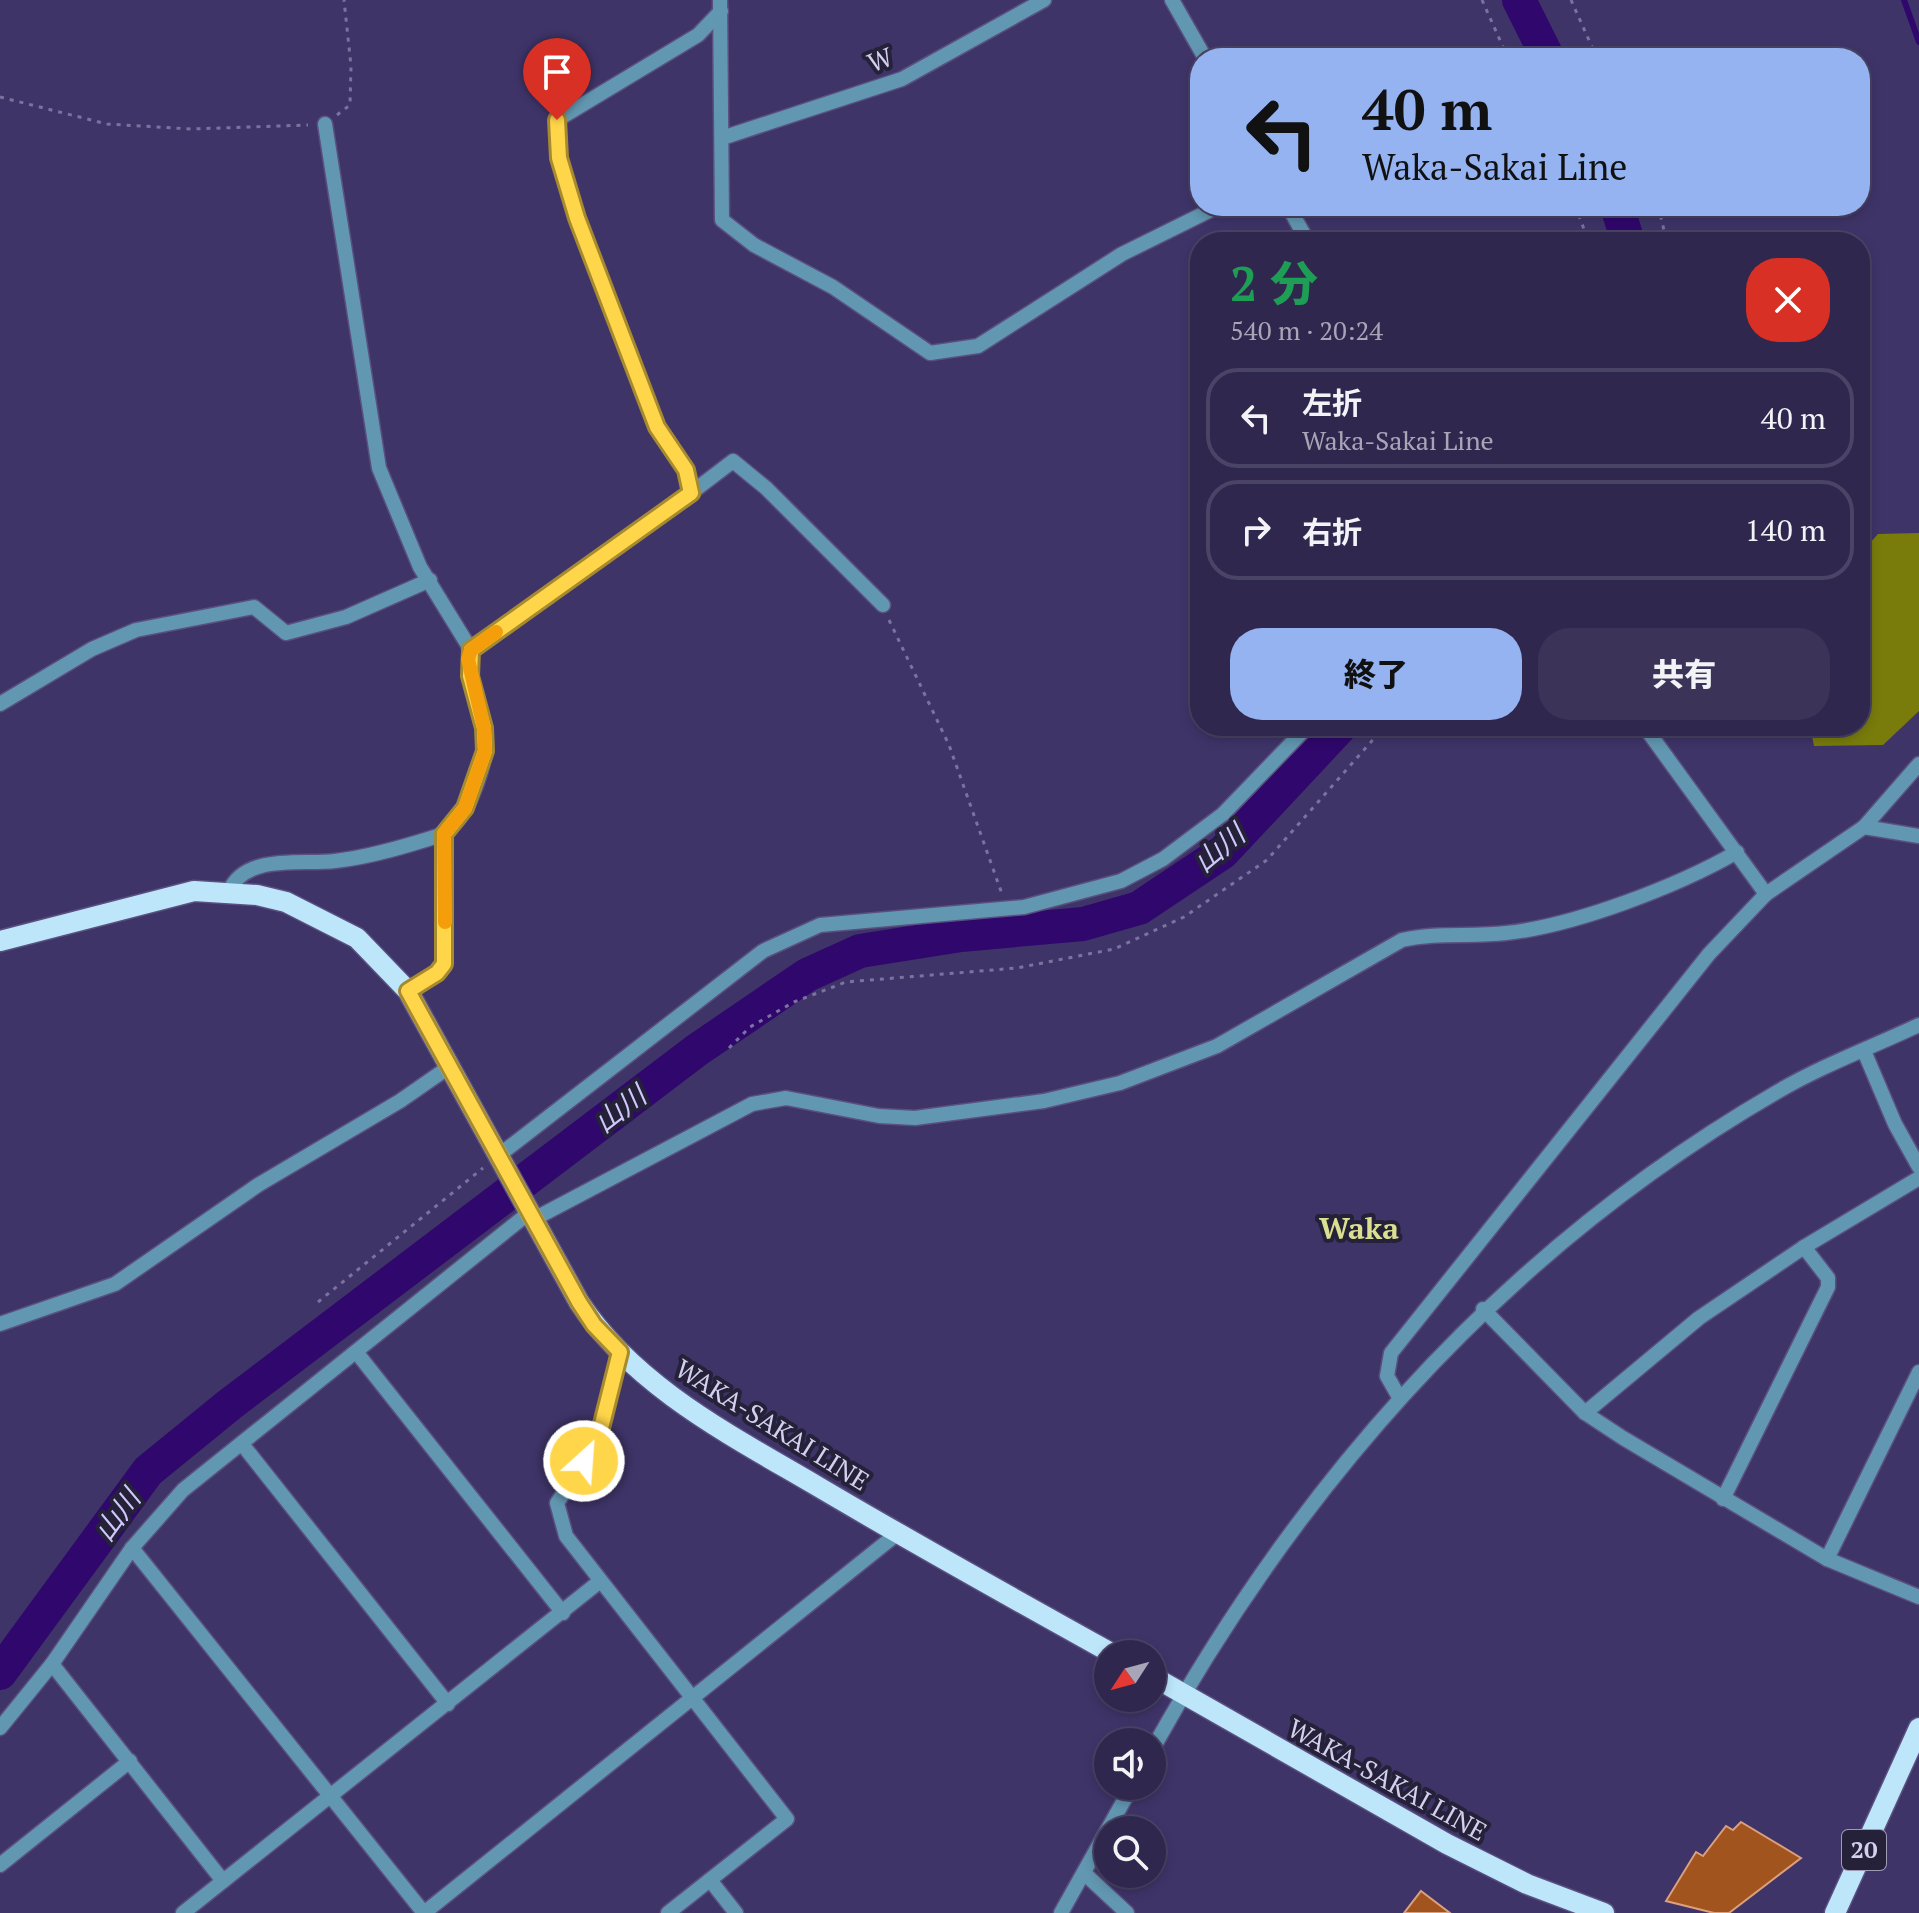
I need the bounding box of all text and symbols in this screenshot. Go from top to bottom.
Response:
pin [523,38,591,120]
street label: W [862,39,898,79]
icon: arrive [535,50,579,94]
text: 40 m [1362,72,1492,146]
icon: left [1230,80,1334,184]
text: Waka-Sakai Line [1362,143,1627,190]
text: 2 分 [1230,251,1318,315]
button: close [1746,258,1830,342]
text: 540 m · 20:24 [1230,313,1383,347]
text: 左折 [1302,383,1362,423]
icon: left [1234,396,1278,440]
text: 40 m [1761,398,1826,438]
text: Waka-Sakai Line [1302,423,1494,457]
icon: right [1234,508,1278,552]
text: 140 m [1745,510,1826,550]
text: 右折 [1302,512,1362,552]
button: 終了 [1230,628,1522,720]
button: 共有 [1538,628,1830,720]
water label: 山川 [1185,814,1254,880]
water label: 山川 [586,1075,656,1140]
district label: Waka [1319,1208,1399,1248]
street label: WAKA-SAKAI LINE [669,1351,876,1497]
position arrow [542,1419,626,1503]
water label: 山川 [85,1479,150,1548]
north arrow [1094,1640,1166,1712]
map controls [1094,1640,1166,1888]
street label: WAKA-SAKAI LINE [1282,1710,1493,1848]
button: sound [1094,1728,1166,1800]
button: search [1094,1816,1166,1888]
road number: 20 [1842,1830,1886,1870]

